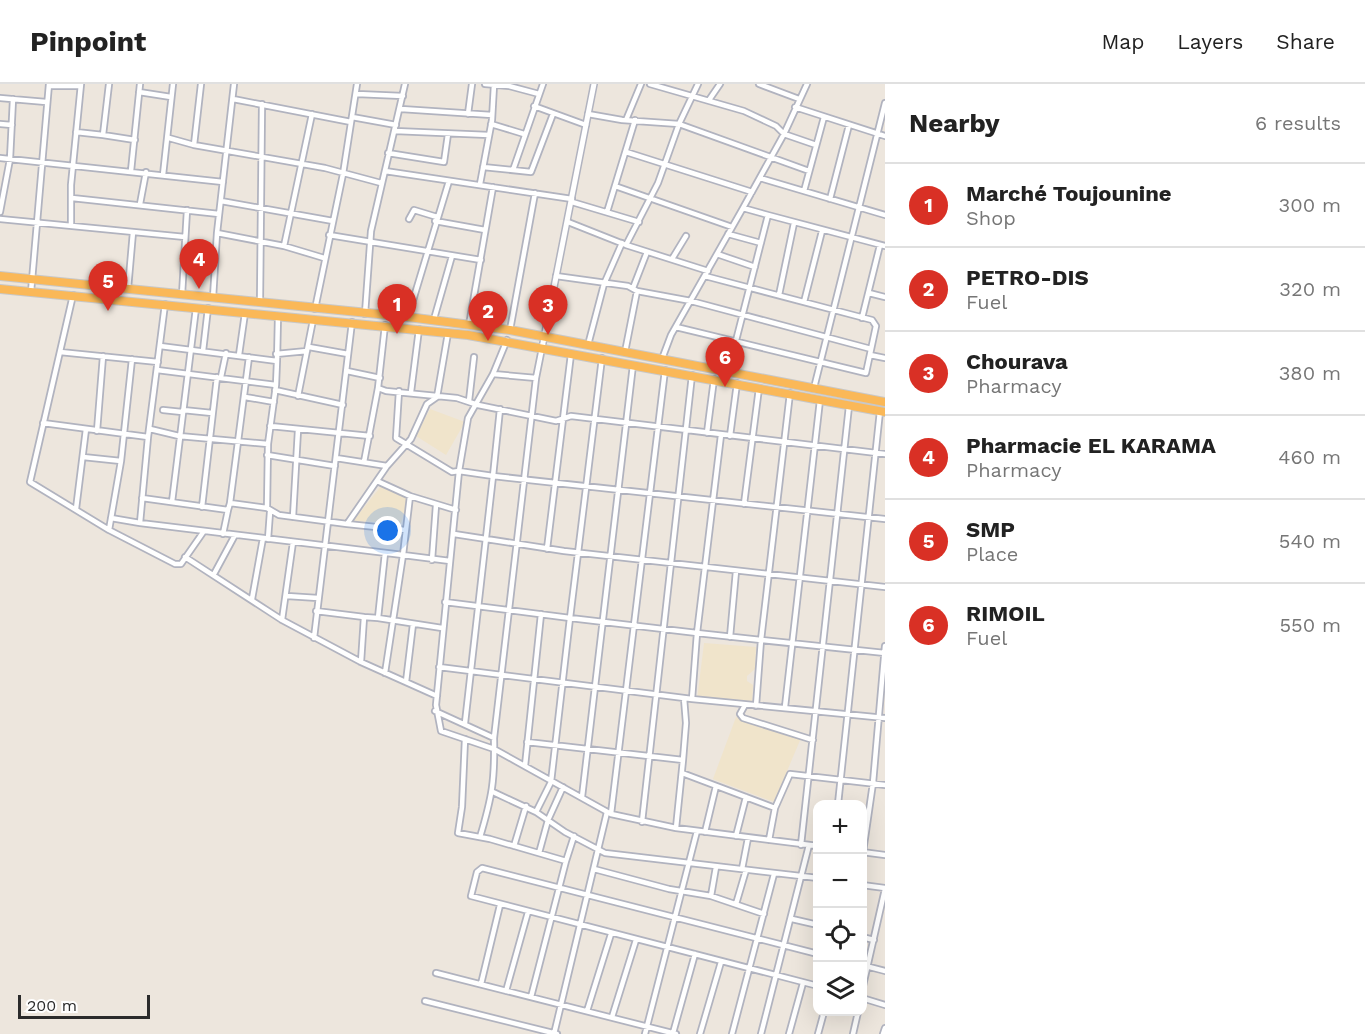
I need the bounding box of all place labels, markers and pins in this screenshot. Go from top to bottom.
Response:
pin: 4 [180,240,218,289]
pin: 5 [88,262,128,311]
pin: 1 [378,284,416,334]
pin: 3 [528,286,568,335]
pin: 2 [468,292,508,341]
pin: 6 [706,338,744,387]

